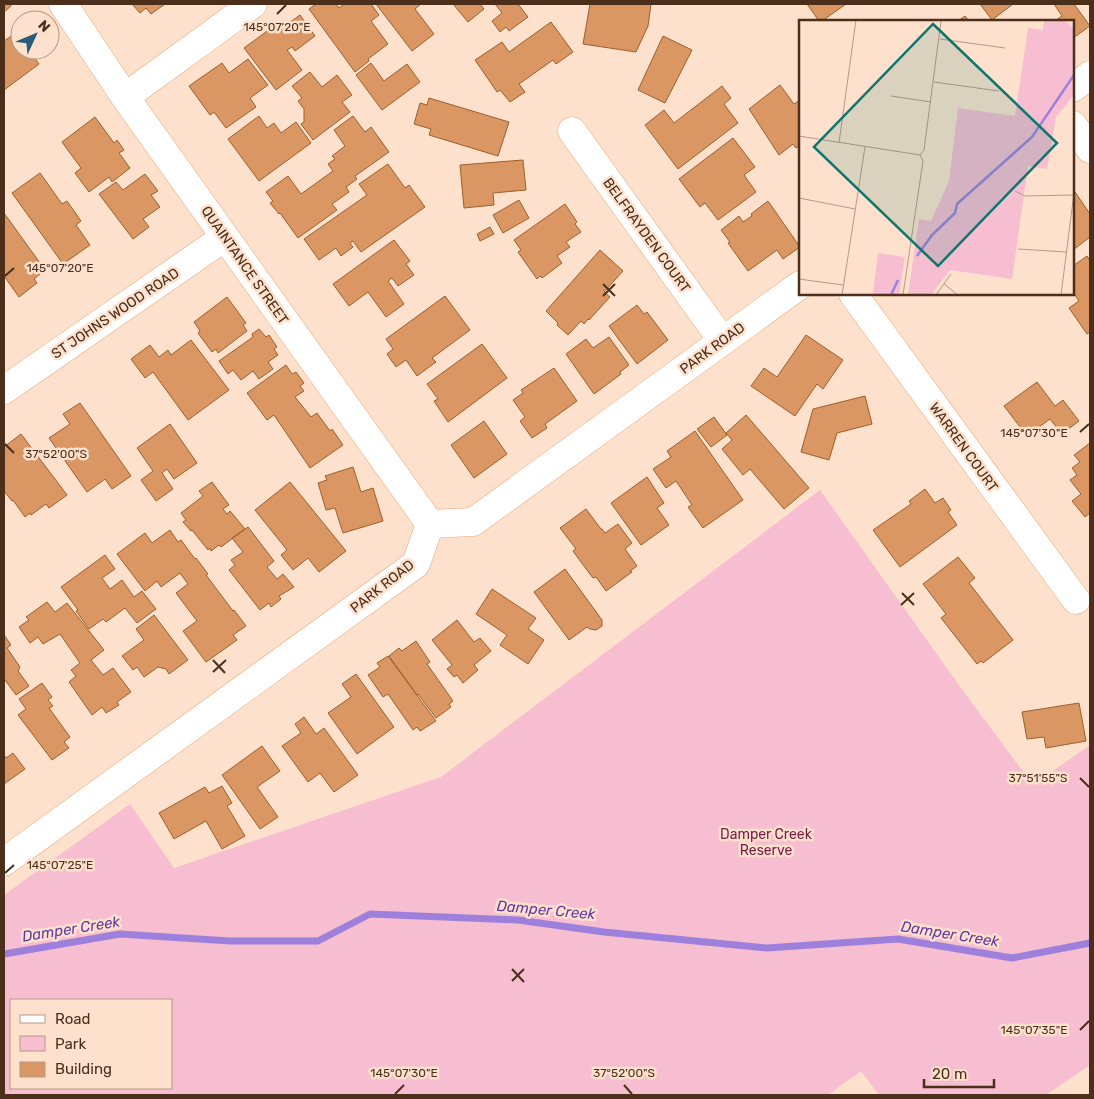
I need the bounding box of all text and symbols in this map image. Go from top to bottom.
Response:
north arrow [10,10,60,60]
text: N [34,17,54,36]
text: 145°07'20"E [243,20,311,34]
inset map [799,20,1074,295]
street label: BELFRAYDEN COURT [599,175,694,296]
street label: QUAINTANCE STREET [197,203,292,328]
text: 145°07'20"E [26,261,94,275]
street label: ST JOHNS WOOD ROAD [48,264,182,363]
street label: PARK ROAD [676,319,748,378]
street label: WARREN COURT [926,399,1002,495]
text: 145°07'30"E [1000,426,1068,440]
text: 37°52'00"S [25,447,87,461]
street label: PARK ROAD [347,556,418,617]
text: 37°51'55"S [1009,771,1067,785]
park label: Damper Creek Reserve [720,826,813,859]
text: 145°07'25"E [27,858,93,872]
water label: Damper Creek [496,897,596,923]
water label: Damper Creek [21,912,122,946]
water label: Damper Creek [900,917,1001,951]
legend [10,999,172,1089]
text: Road [55,1010,91,1028]
text: 145°07'35"E [1001,1023,1067,1037]
text: Park [55,1035,86,1053]
scale bar [924,1056,994,1088]
text: Building [55,1060,112,1078]
text: 20 m [932,1065,967,1083]
text: 145°07'30"E [370,1066,438,1080]
text: 37°52'00"S [593,1066,655,1080]

